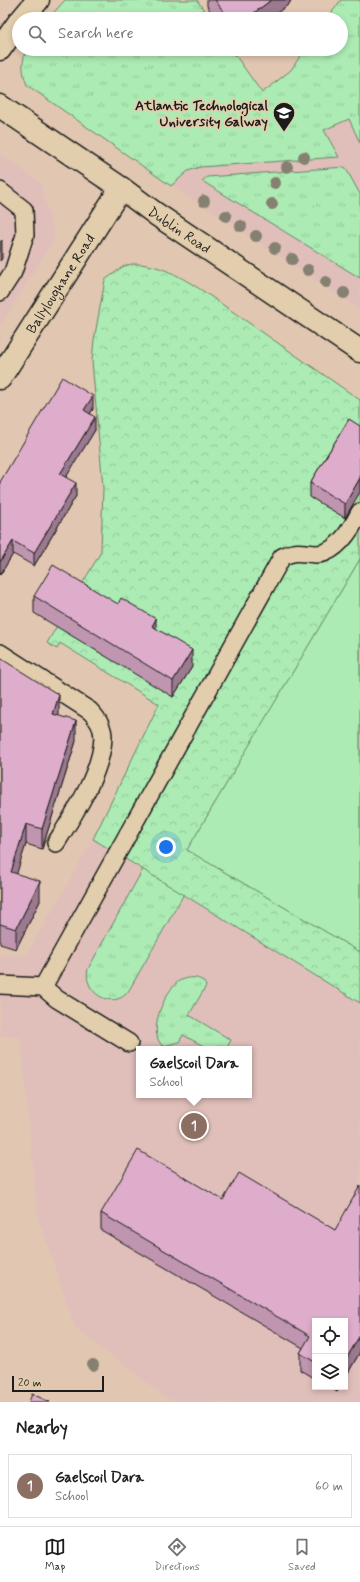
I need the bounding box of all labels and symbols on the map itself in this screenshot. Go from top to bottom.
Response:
place label: Atlantic Technological University Galway [135,97,269,131]
school or university icon: Atlantic Technological University Galway [271,100,297,133]
street label: Dublin Road [144,203,214,258]
street label: Ballyloughane Road [23,231,99,337]
your location [156,837,176,857]
pin: 1 [181,1111,207,1141]
scale bar [12,1374,104,1393]

